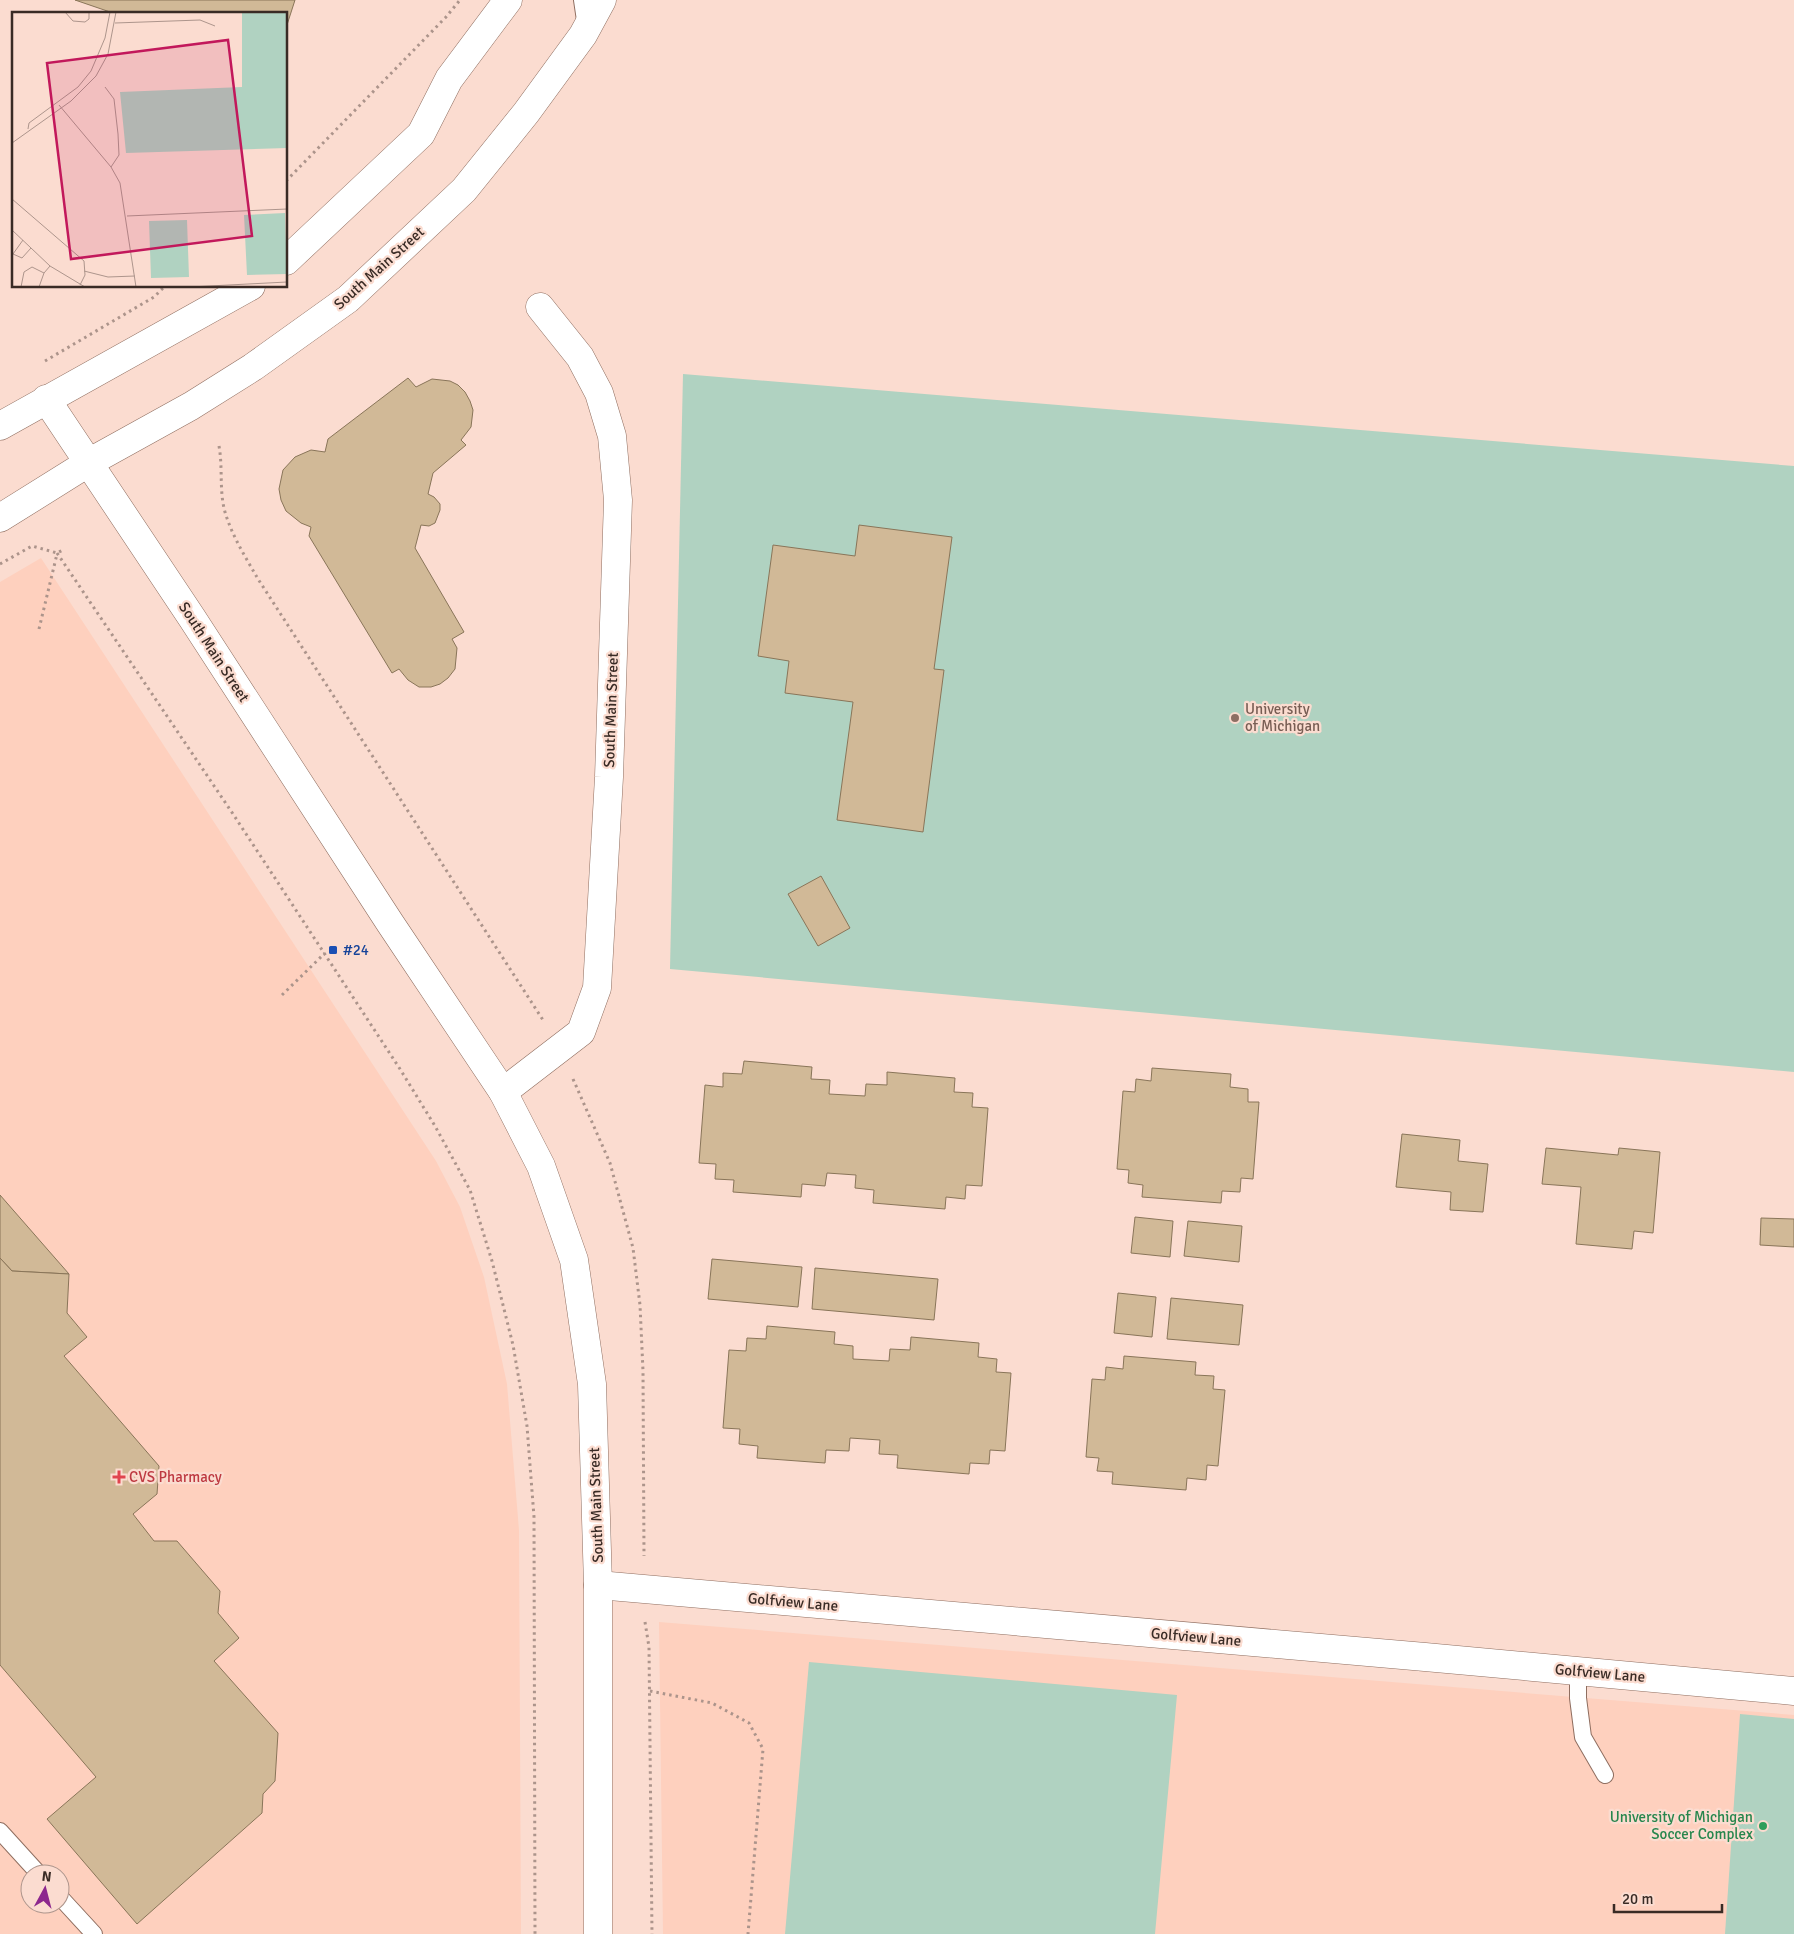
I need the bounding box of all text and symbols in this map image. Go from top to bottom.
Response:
inset map [12,12,288,288]
street label: South Main Street [330,223,428,313]
street label: South Main Street [175,599,253,705]
street label: South Main Street [600,652,622,768]
place label: University of Michigan [1245,700,1320,735]
marker: University of Michigan [1229,712,1241,724]
place label: #24 [343,941,369,959]
marker: #24 [327,944,339,956]
street label: South Main Street [585,1447,607,1563]
place label: CVS Pharmacy [129,1468,222,1486]
marker: CVS Pharmacy [113,1471,125,1483]
street label: Golfview Lane [747,1589,839,1615]
street label: Golfview Lane [1150,1624,1242,1650]
street label: Golfview Lane [1554,1660,1646,1686]
place label: University of Michigan Soccer Complex [1610,1808,1753,1843]
marker: University of Michigan Soccer Complex [1757,1820,1769,1832]
north arrow [20,1864,70,1914]
text: N [41,1868,52,1886]
scale bar [1614,1882,1722,1914]
text: 20 m [1622,1890,1653,1908]

